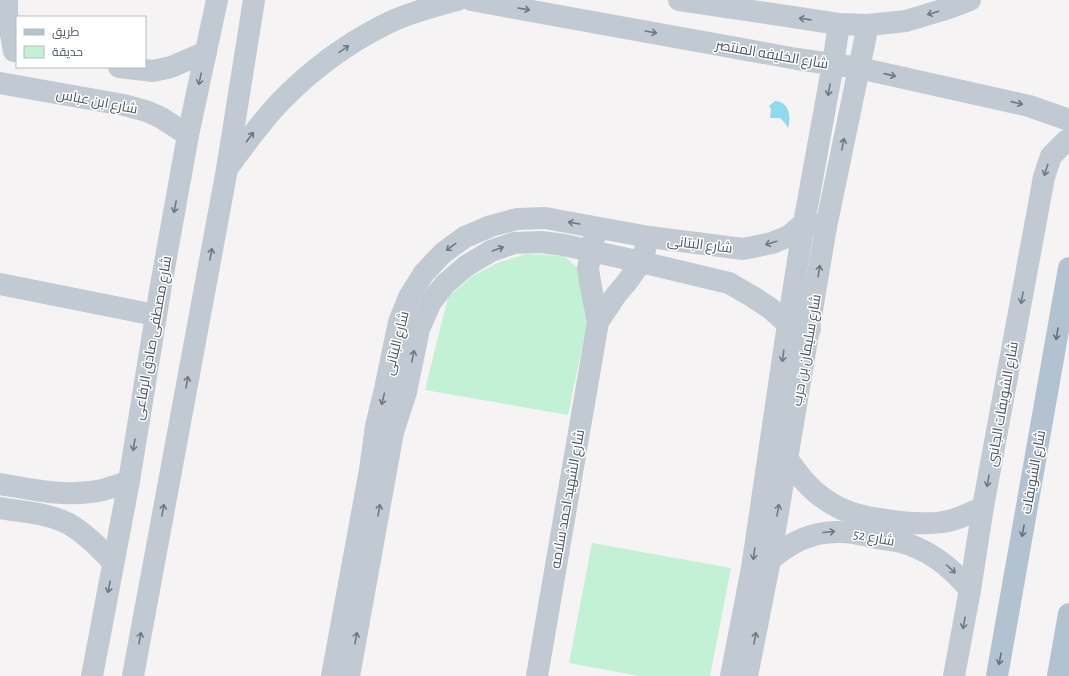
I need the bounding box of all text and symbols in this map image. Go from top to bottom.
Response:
one-way arrow [517,6,530,14]
one-way arrow [927,10,940,17]
one-way arrow [799,15,812,23]
legend [16,16,146,68]
text: طريق [52,26,80,39]
one-way arrow [645,29,658,37]
street label: شارع الخليفه المنتصر [713,38,829,73]
one-way arrow [339,45,350,53]
text: حديقة [52,46,83,59]
one-way arrow [883,71,896,79]
one-way arrow [195,72,203,85]
one-way arrow [824,83,832,96]
street label: شارع ابن عباس [55,87,139,118]
one-way arrow [1010,100,1023,108]
one-way arrow [246,132,254,143]
one-way arrow [840,137,848,150]
one-way arrow [1042,164,1050,176]
one-way arrow [171,200,179,213]
one-way arrow [568,219,581,227]
street label: شارع البتانى [666,234,733,257]
one-way arrow [765,240,778,247]
one-way arrow [446,243,457,251]
one-way arrow [492,244,504,252]
one-way arrow [207,248,215,261]
street label: شارع مصطفى صادق الرفاعى [132,255,175,421]
one-way arrow [815,265,823,278]
one-way arrow [1017,291,1025,304]
street label: شارع سليمان بن حرب [790,293,825,407]
street label: شارع البتانى [382,310,413,377]
one-way arrow [1053,327,1061,340]
street label: شارع الشويفات الجانبى [985,340,1022,468]
one-way arrow [779,349,787,362]
one-way arrow [410,350,418,363]
one-way arrow [183,376,191,389]
one-way arrow [378,393,386,406]
street label: شارع الشهيد احمد سلامه [549,428,588,570]
street label: شارع الشويفات [1020,429,1049,515]
one-way arrow [130,438,138,451]
one-way arrow [984,474,992,487]
one-way arrow [160,504,168,517]
one-way arrow [375,504,383,517]
one-way arrow [774,504,782,517]
one-way arrow [1019,524,1027,537]
street label: شارع 52 [852,527,896,550]
one-way arrow [822,529,835,536]
one-way arrow [750,547,758,560]
one-way arrow [945,565,956,574]
one-way arrow [104,580,112,593]
one-way arrow [959,616,967,629]
one-way arrow [136,632,144,645]
one-way arrow [352,632,360,645]
one-way arrow [752,632,760,645]
one-way arrow [996,652,1004,665]

